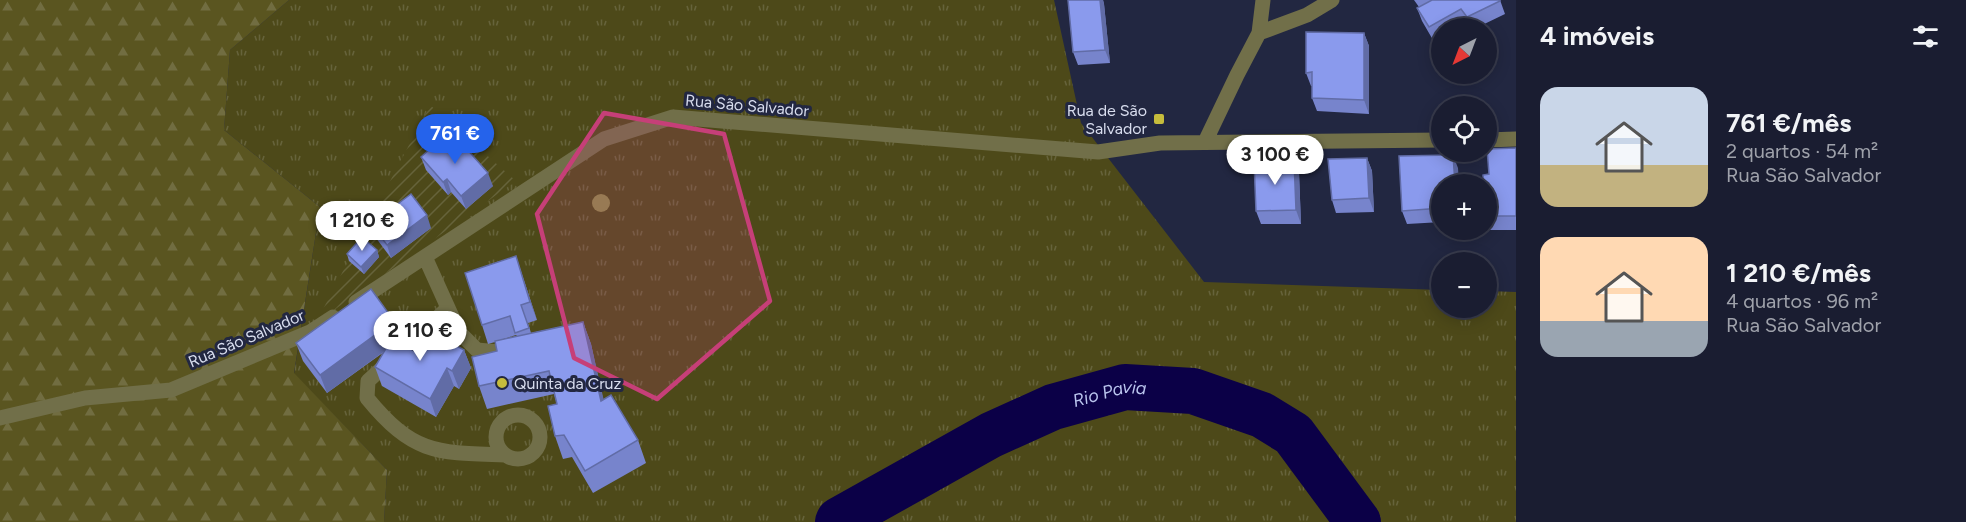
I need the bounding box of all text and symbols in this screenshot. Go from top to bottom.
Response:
north arrow [1431,18,1497,84]
map controls [1431,18,1497,318]
text: 4 imóveis [1540,20,1654,52]
icon: filters [1909,20,1942,53]
street label: Rua São Salvador [684,91,810,120]
button: locate [1431,96,1497,162]
place label: Rua de São Salvador [1067,101,1148,138]
text: 761 €/mês [1726,107,1851,139]
icon: home [1588,111,1660,183]
marker: Rua de São Salvador [1152,112,1166,126]
pin: 761 € [413,114,497,165]
text: 761 € [430,121,480,145]
pin: 3 100 € [1220,135,1330,186]
text: 2 quartos · 54 m² [1726,139,1878,163]
text: 3 100 € [1241,142,1309,166]
text: Rua São Salvador [1726,163,1881,187]
button: + [1431,174,1497,240]
pin: 1 210 € [307,201,417,252]
text: 1 210 € [330,208,394,232]
button: − [1431,252,1497,318]
text: 1 210 €/mês [1726,257,1871,289]
icon: home [1588,261,1660,333]
text: 4 quartos · 96 m² [1726,289,1878,313]
street label: Rua São Salvador [185,305,308,371]
pin: 2 110 € [365,311,475,362]
text: Rua São Salvador [1726,313,1881,337]
text: 2 110 € [388,318,452,342]
place label: Quinta da Cruz [514,374,622,393]
marker: Quinta da Cruz [495,376,509,390]
water label: Rio Pavia [1070,376,1148,412]

